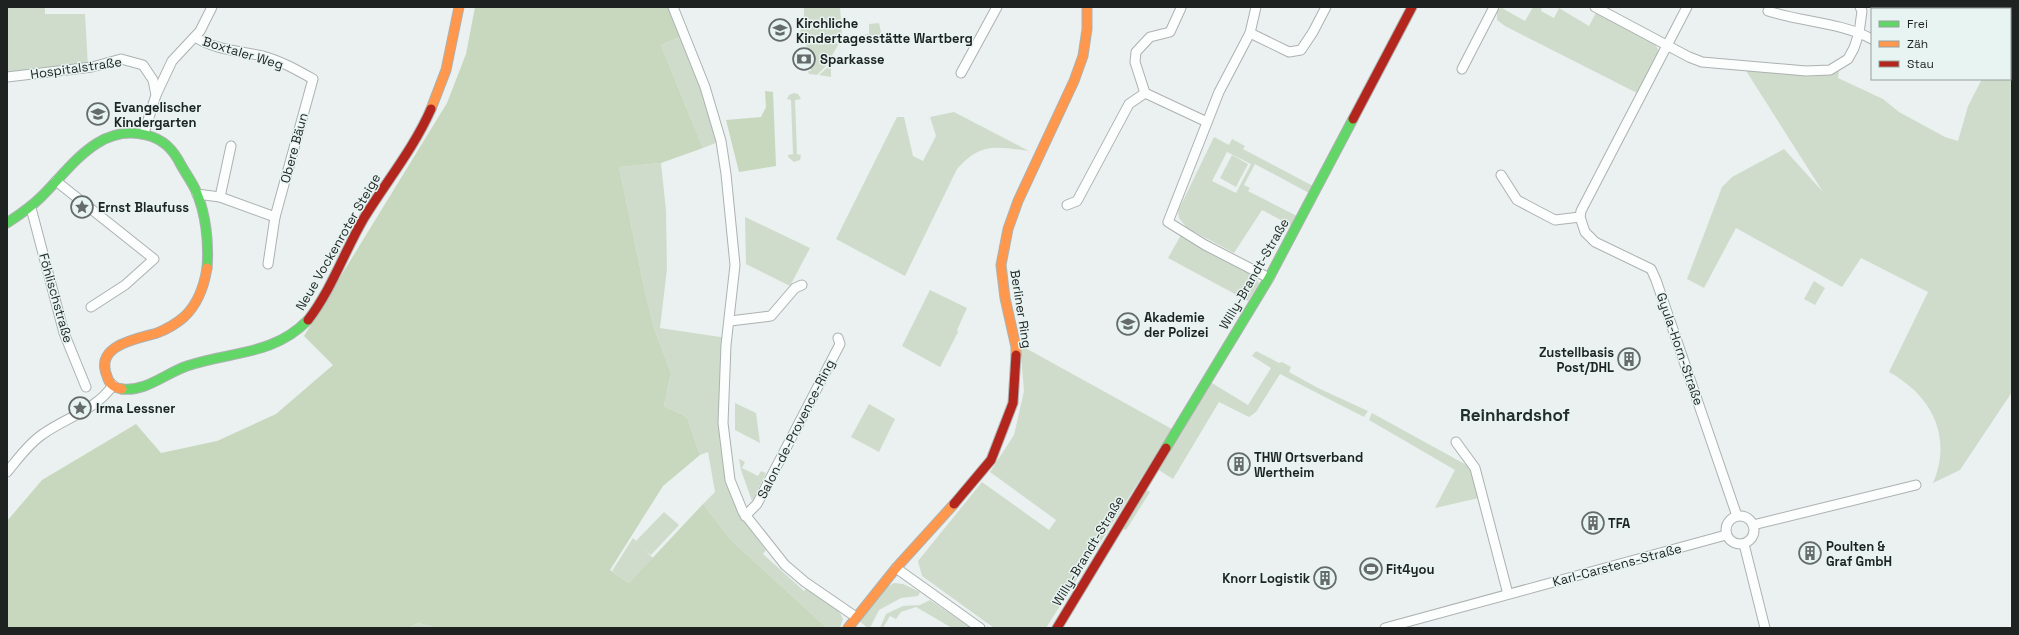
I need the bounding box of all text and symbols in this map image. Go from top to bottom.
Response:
legend [1871,8,2011,80]
place label: Kirchliche Kindertagesstätte Wartberg [796,15,973,47]
text: Frei [1907,16,1928,32]
school or university icon: Kirchliche Kindertagesstätte Wartberg [767,17,793,43]
street label: Boxtaler Weg [201,33,285,73]
text: Zäh [1907,36,1928,52]
bank icon: Sparkasse [791,46,817,72]
place label: Sparkasse [820,51,885,68]
street label: Hospitalstraße [29,53,123,83]
text: Stau [1907,56,1934,72]
place label: Evangelischer Kindergarten [114,99,202,131]
school or university icon: Evangelischer Kindergarten [85,101,111,127]
street label: Obere Bäun [276,111,312,185]
street label: Neue Vockenroter Steige [292,170,384,314]
place icon: Ernst Blaufuss [69,194,95,220]
place label: Ernst Blaufuss [98,199,189,216]
street label: Willy-Brandt-Straße [1215,215,1293,333]
street label: Föhlischstraße [35,251,77,345]
street label: Berliner Ring [1006,269,1036,349]
street label: Gyula-Horn-Straße [1653,290,1707,408]
place label: Akademie der Polizei [1144,309,1208,341]
school or university icon: Akademie der Polizei [1115,311,1141,337]
place label: Zustellbasis Post/DHL [1539,344,1614,376]
building icon: Zustellbasis Post/DHL [1616,346,1642,372]
street label: Salon-de-Provence-Ring [753,356,839,502]
place icon: Irma Lessner [67,395,93,421]
place label: Irma Lessner [96,400,175,417]
district label: Reinhardshof [1460,404,1570,426]
place label: THW Ortsverband Wertheim [1254,449,1363,481]
building icon: THW Ortsverband Wertheim [1226,451,1252,477]
street label: Willy-Brandt-Straße [1048,493,1128,609]
building icon: TFA [1580,510,1606,536]
place label: TFA [1608,515,1631,532]
place label: Poulten & Graf GmbH [1826,538,1892,570]
street label: Karl-Carstens-Straße [1551,540,1683,590]
building icon: Poulten & Graf GmbH [1797,540,1823,566]
sports icon: Fit4you [1358,556,1384,582]
place label: Fit4you [1386,561,1435,578]
building icon: Knorr Logistik [1312,565,1338,591]
place label: Knorr Logistik [1222,570,1311,587]

